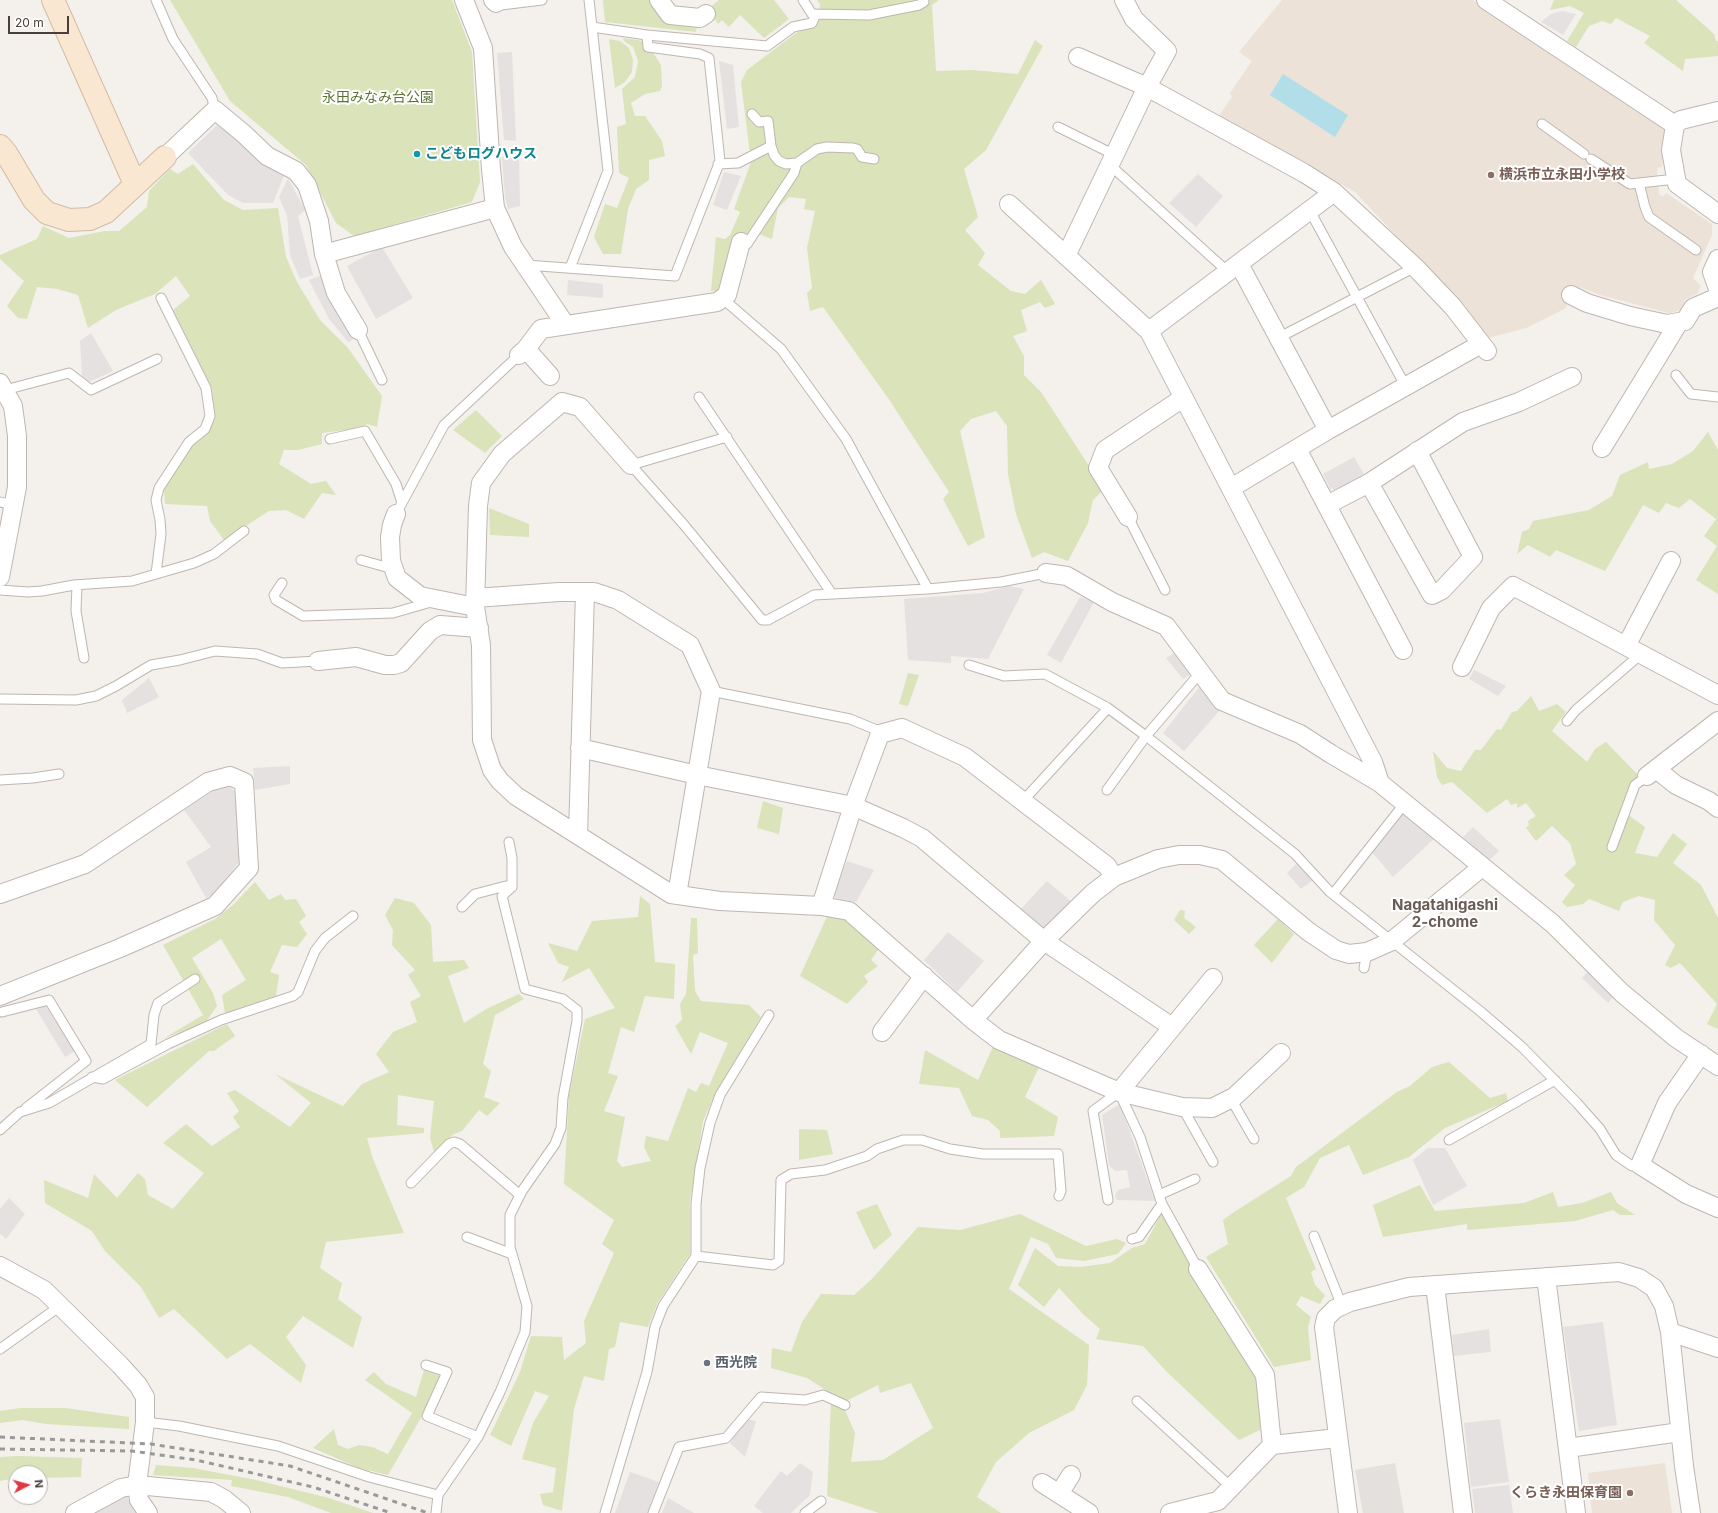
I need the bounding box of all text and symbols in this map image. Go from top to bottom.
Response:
scale bar [10,8,71,34]
text: 20 m [15,15,44,30]
park label: 永田みなみ台公園 [322,90,434,106]
place label: こどもログハウス [425,146,537,162]
marker: こどもログハウス [412,149,422,159]
place label: 横浜市立永田小学校 [1499,167,1625,183]
marker: 横浜市立永田小学校 [1486,170,1496,180]
district label: Nagatahigashi 2-chome [1392,896,1498,931]
place label: 西光院 [715,1355,757,1371]
marker: 西光院 [702,1358,712,1368]
north arrow [8,1465,48,1505]
text: N [32,1479,46,1489]
place label: くらき永田保育園 [1510,1485,1622,1501]
marker: くらき永田保育園 [1625,1488,1635,1498]

